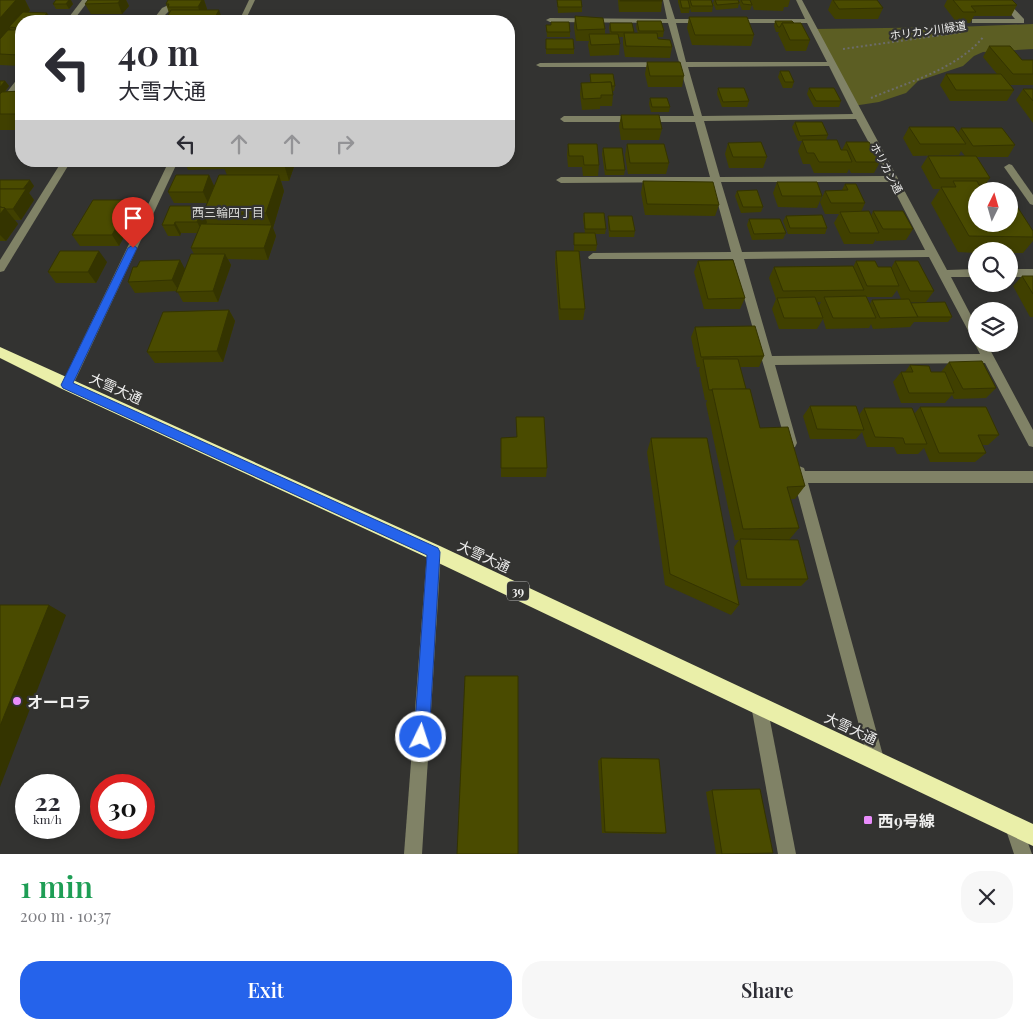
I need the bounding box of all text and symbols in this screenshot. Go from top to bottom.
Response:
street label: ホリカン川緑道 [889,17,967,43]
text: 40 m [118,28,199,75]
icon: left [35,35,100,100]
text: 大雪大通 [118,75,206,105]
icon: left [172,130,200,158]
icon: ahead [225,130,253,158]
icon: ahead [278,130,306,158]
icon: right [331,130,359,158]
street label: ホリカン通 [867,140,907,196]
north arrow [968,182,1018,232]
map controls [968,182,1018,352]
pin [112,197,154,248]
icon: arrive [119,204,147,232]
district label: 西三輪四丁目 [192,204,264,220]
button: search [968,242,1018,292]
button: layers [968,302,1018,352]
street label: 大雪大通 [87,368,145,408]
street label: 大雪大通 [455,536,513,576]
road number: 39 [507,582,529,600]
place label: オーロラ [27,691,91,712]
marker: オーロラ [11,695,23,707]
street label: 大雪大通 [822,708,880,748]
position arrow [394,710,446,762]
speed limit sign: 30 [90,774,155,839]
text: 22 [34,784,61,817]
place label: 西9号線 [878,810,935,831]
text: km/h [33,811,62,827]
marker: 西9号線 [862,814,874,826]
text: 1 min [20,866,93,906]
button: close [961,871,1013,923]
text: 200 m · 10:37 [20,905,111,926]
button: Exit [20,961,512,1019]
button: Share [522,961,1013,1019]

